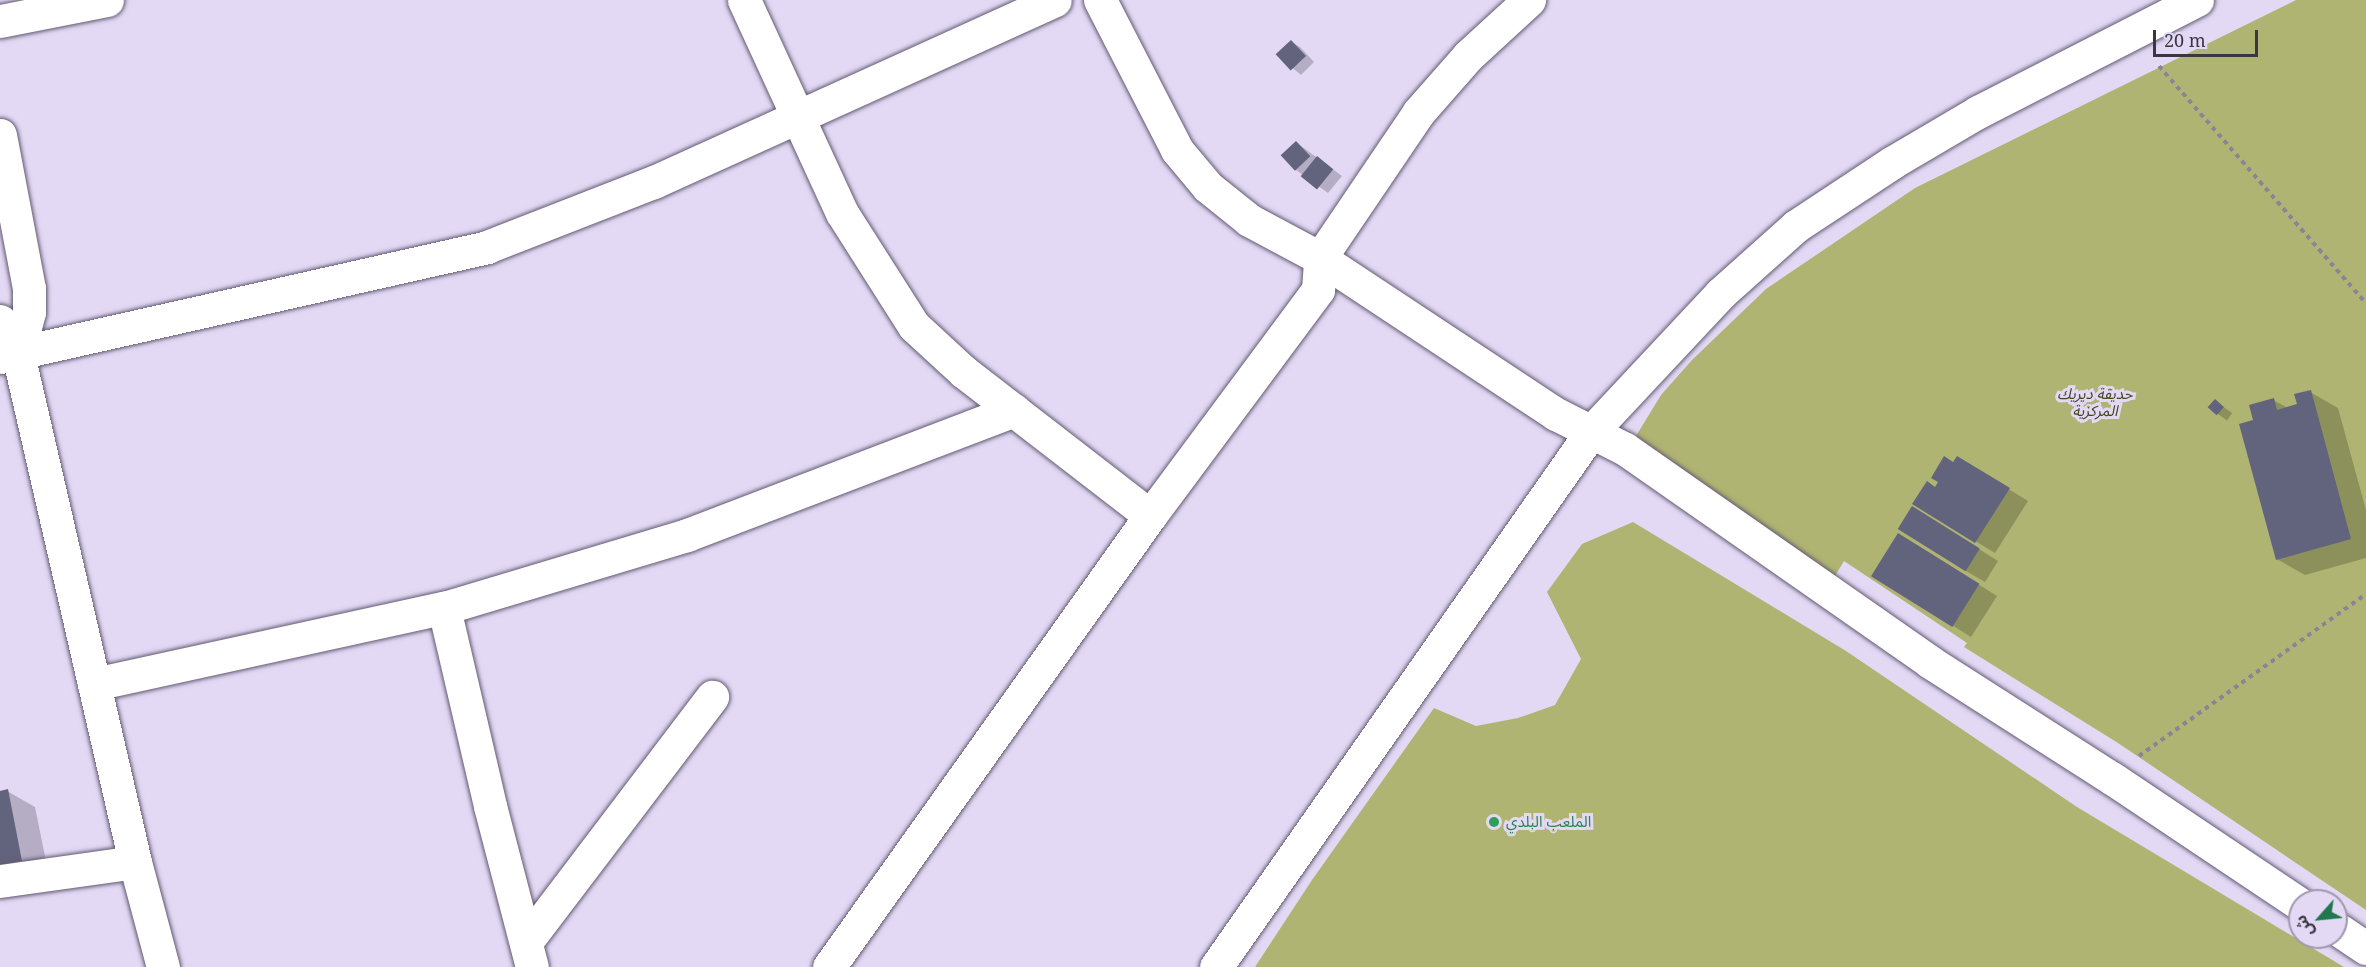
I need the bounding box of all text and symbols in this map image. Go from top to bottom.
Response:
scale bar [2156,18,2261,56]
text: 20 m [2164,28,2206,52]
park label: حديقة ديريك المركزية [2057,384,2133,419]
place label: الملعب البلدي [1506,813,1591,831]
marker: الملعب البلدي [1487,815,1501,829]
north arrow [2288,889,2348,949]
text: ش [2289,912,2319,941]

